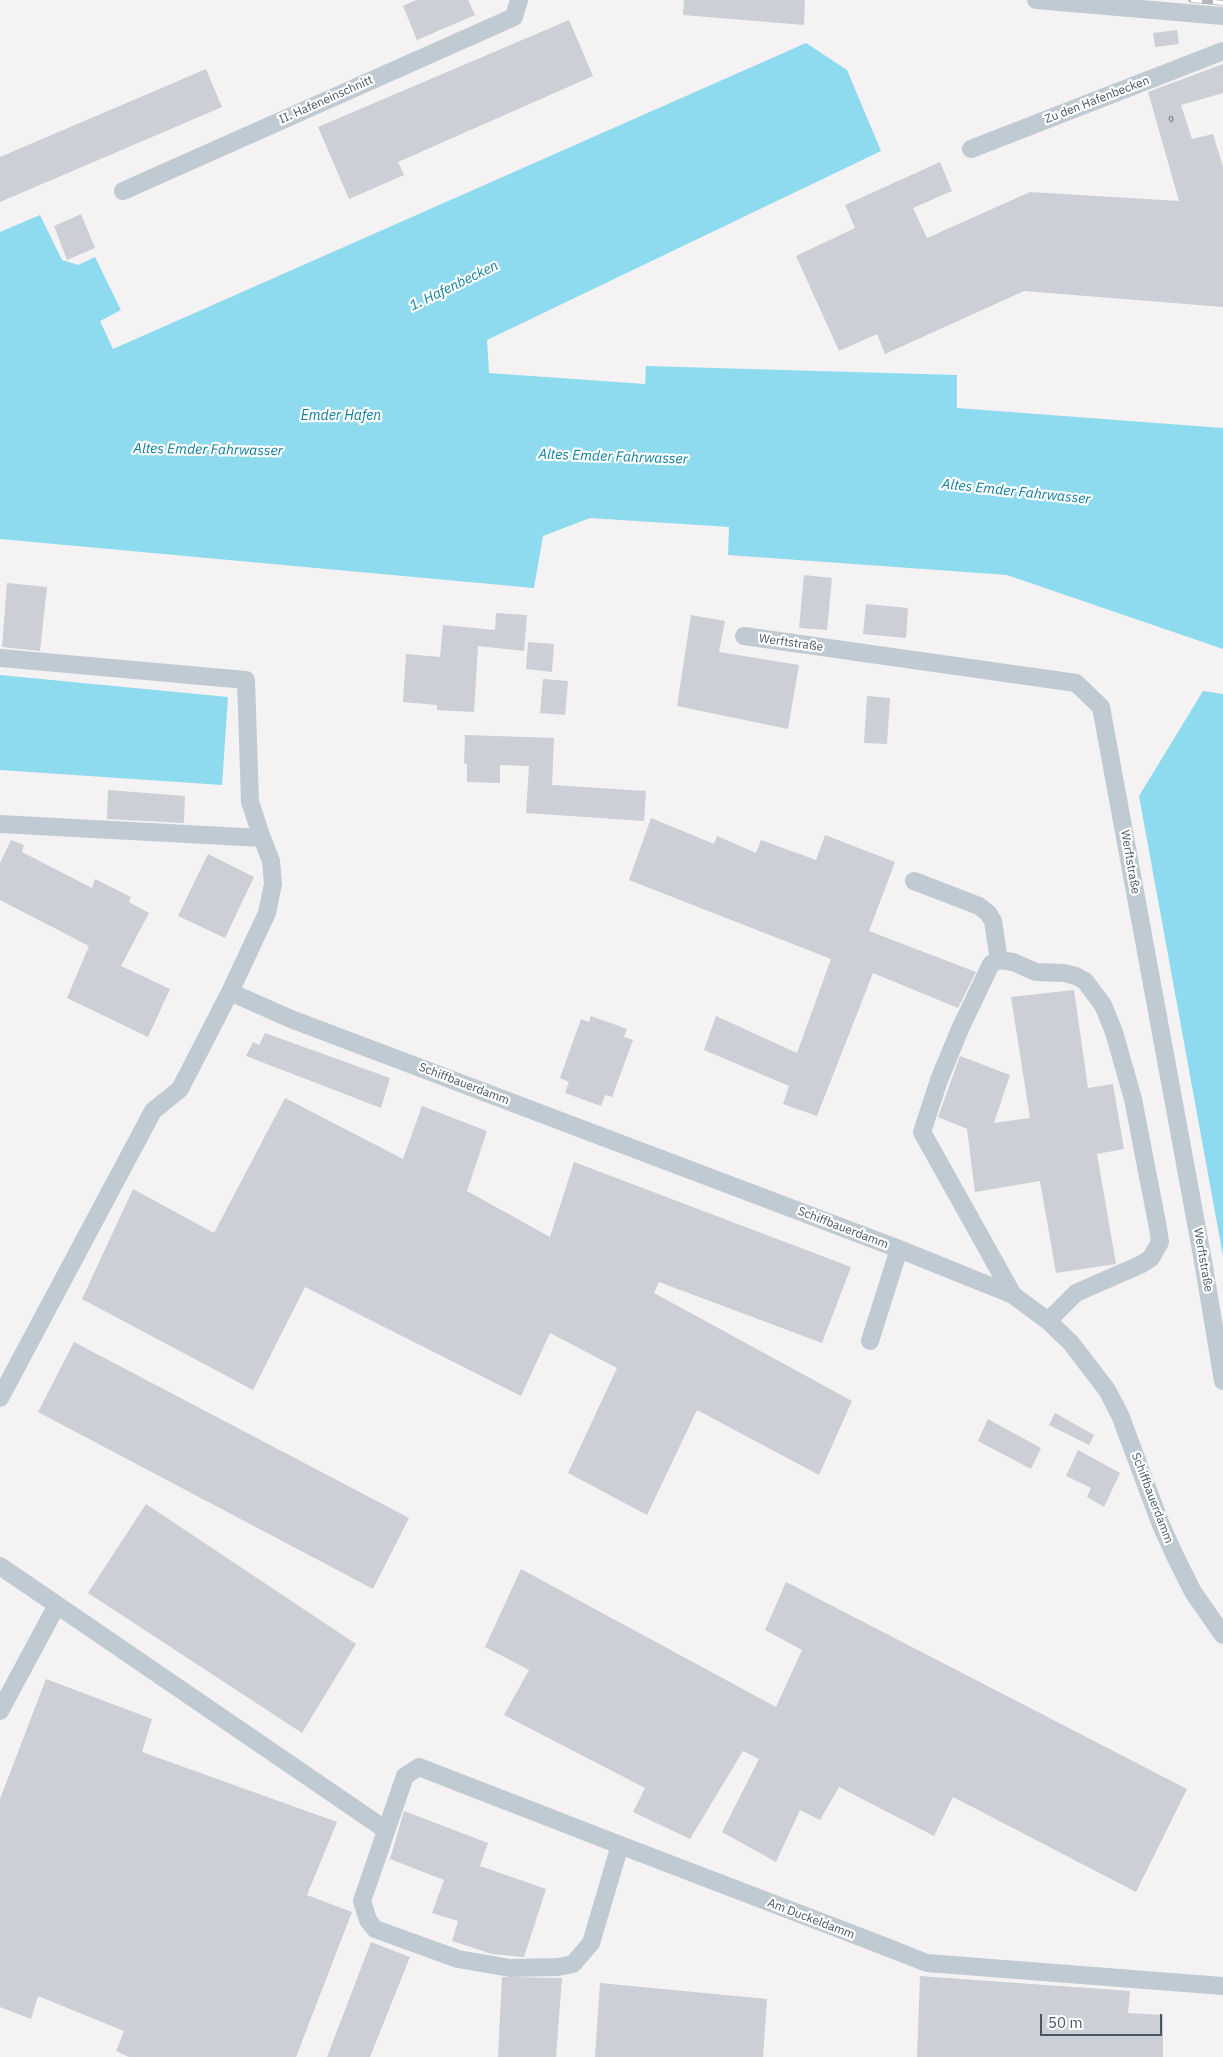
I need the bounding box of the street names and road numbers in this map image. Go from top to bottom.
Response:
street label: II. Hafeneinschnitt [277,73,375,127]
street label: Zu den Hafenbecken [1043,73,1151,127]
street label: Werftstraße [758,631,824,655]
street label: Werftstraße [1117,829,1143,895]
street label: Schiffbauerdamm [417,1060,511,1108]
street label: Schiffbauerdamm [796,1204,890,1252]
street label: Werftstraße [1190,1227,1216,1293]
street label: Schiffbauerdamm [1128,1451,1176,1545]
street label: Am Duckeldamm [765,1896,857,1942]

